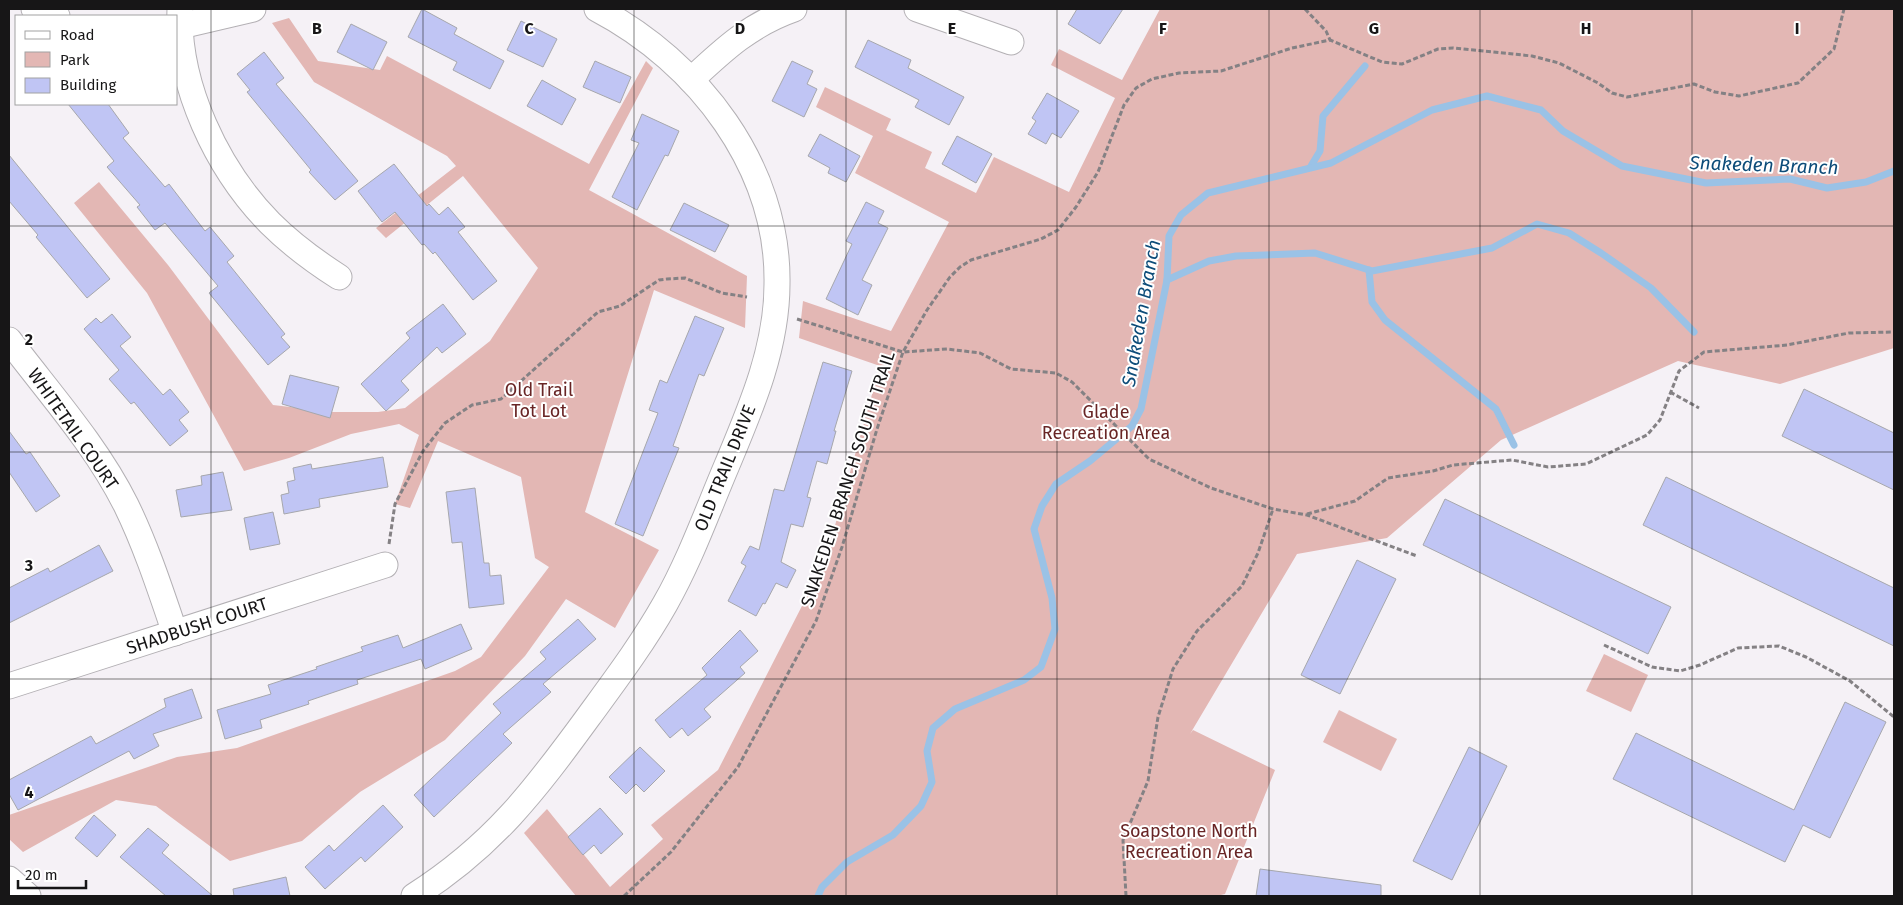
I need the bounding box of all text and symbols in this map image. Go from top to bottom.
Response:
legend [15,15,178,105]
text: B [312,19,322,38]
text: C [524,19,534,38]
text: D [735,19,745,38]
text: E [948,19,956,38]
text: F [1159,19,1167,38]
text: G [1369,19,1379,38]
text: H [1581,19,1591,38]
text: I [1795,19,1799,38]
text: Road [60,26,95,44]
text: Park [60,51,90,69]
text: Building [60,76,116,94]
water label: Snakeden Branch [1688,151,1839,179]
water label: Snakeden Branch [1117,238,1165,389]
text: 2 [25,330,33,349]
street label: SNAKEDEN BRANCH SOUTH TRAIL [796,348,900,610]
street label: WHITETAIL COURT [23,364,123,494]
park label: Old Trail Tot Lot [505,379,573,422]
street label: OLD TRAIL DRIVE [690,401,760,535]
park label: Glade Recreation Area [1042,401,1170,444]
text: 3 [24,556,33,575]
street label: SHADBUSH COURT [123,593,271,659]
text: 4 [24,783,34,802]
park label: Soapstone North Recreation Area [1120,820,1258,863]
scale bar [18,858,85,890]
text: 20 m [25,866,58,884]

